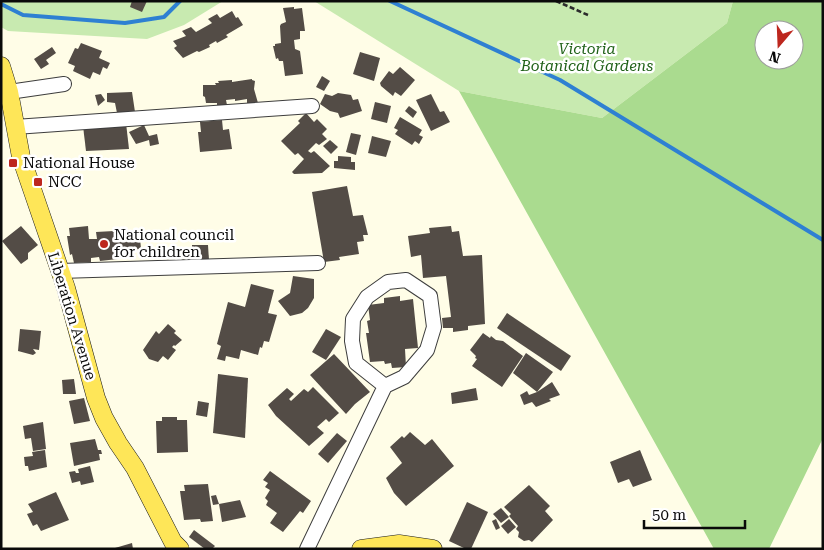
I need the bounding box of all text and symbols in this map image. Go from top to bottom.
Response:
north arrow [754,20,804,70]
park label: Victoria Botanical Gardens [520,40,653,75]
text: N [767,48,782,67]
place label: National House [23,154,135,172]
marker: National House [7,157,19,169]
place label: NCC [48,173,82,191]
marker: NCC [32,176,44,188]
place label: National council for children [114,226,234,261]
marker: National council for children [98,238,110,250]
street label: Liberation Avenue [44,250,100,382]
scale bar [644,498,745,530]
text: 50 m [652,506,687,524]

